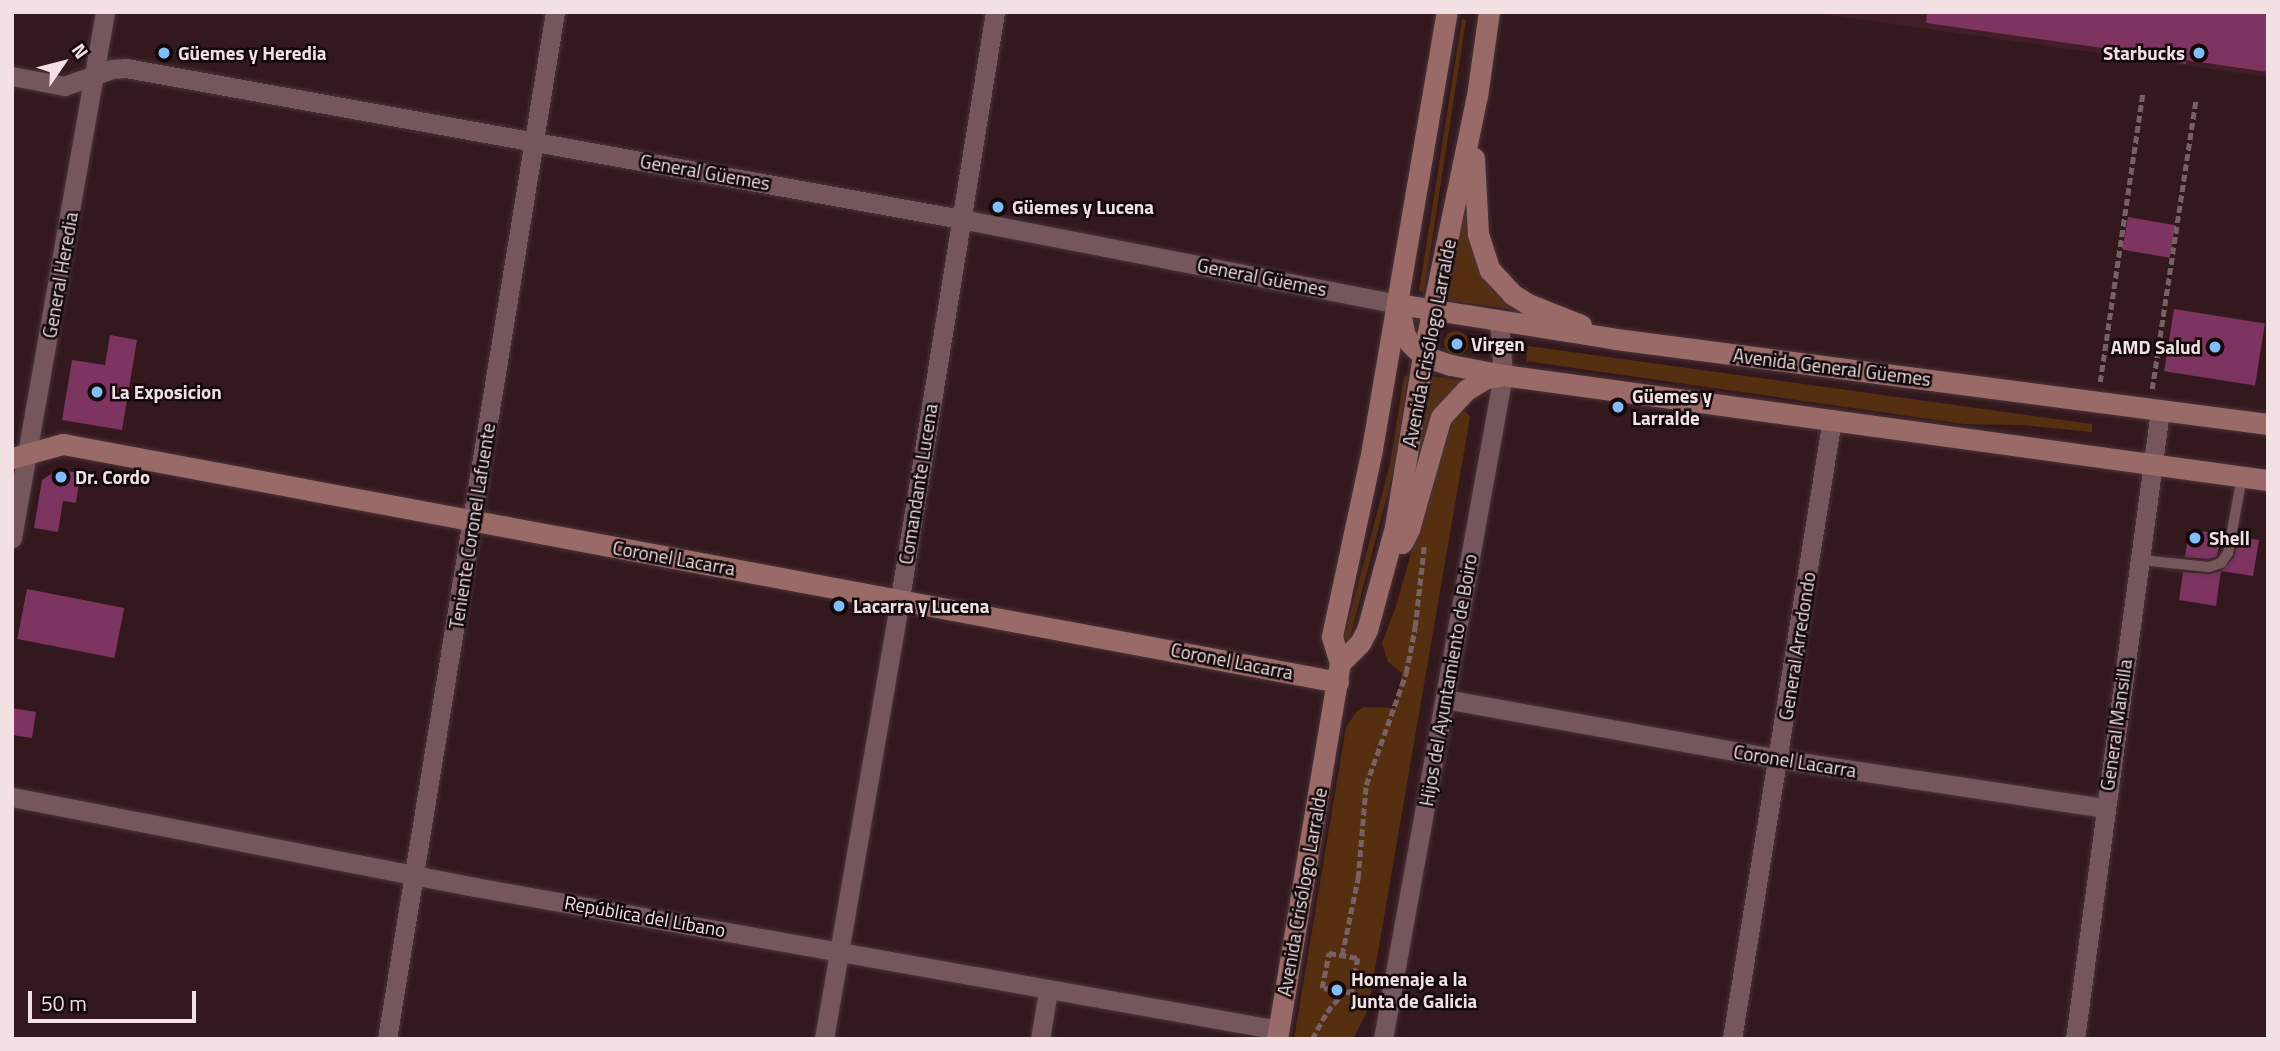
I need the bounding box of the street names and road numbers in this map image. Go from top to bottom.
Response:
street label: General Güemes [638,149,772,195]
street label: General Heredia [38,210,82,340]
street label: Avenida Crisólogo Larralde [1398,237,1460,449]
street label: General Güemes [1195,253,1329,301]
street label: Avenida General Güemes [1732,344,1932,390]
street label: Comandante Lucena [894,402,942,566]
street label: Teniente Coronel Lafuente [444,421,500,631]
street label: Coronel Lacarra [611,536,737,580]
street label: Hijos del Ayuntamiento de Boiro [1415,552,1481,808]
street label: General Arredondo [1774,570,1820,722]
street label: Coronel Lacarra [1169,638,1295,684]
street label: General Mansilla [2095,658,2137,792]
street label: Coronel Lacarra [1732,740,1858,782]
street label: Avenida Crisólogo Larralde [1272,786,1332,998]
street label: República del Líbano [563,891,727,941]

